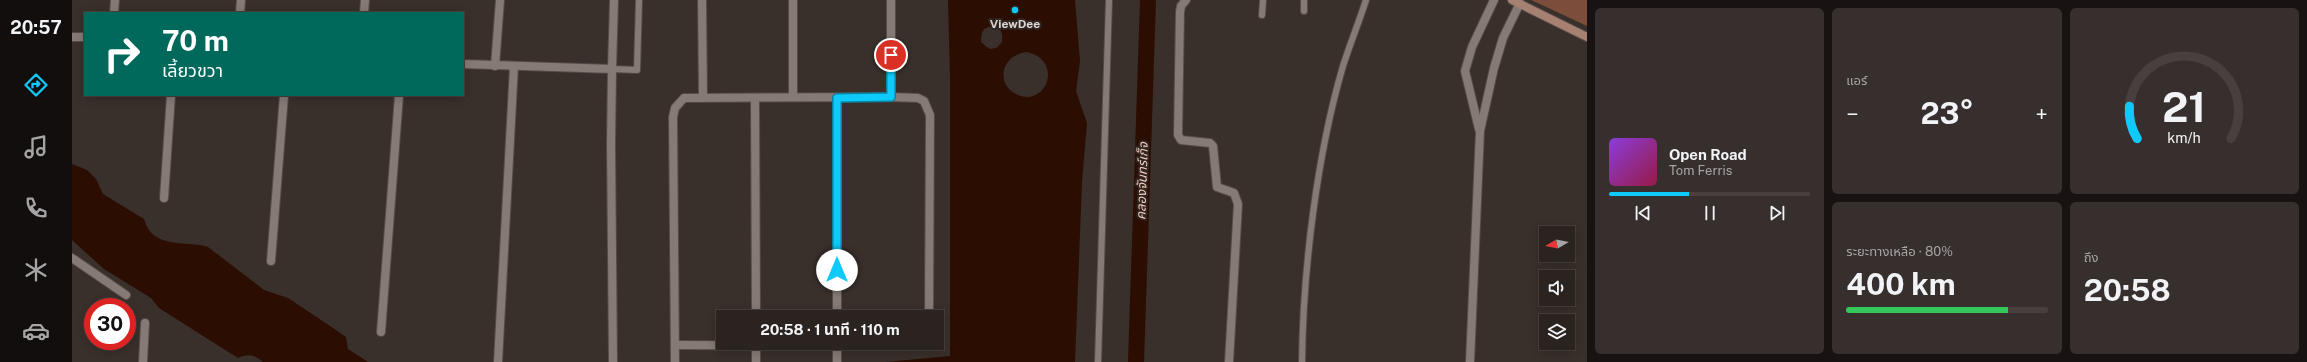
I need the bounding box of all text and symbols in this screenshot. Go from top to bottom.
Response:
marker: ViewDee [1010,5,1020,15]
text: 20:57 [10,17,62,38]
place label: ViewDee [990,17,1040,31]
text: 70 m [162,24,229,57]
icon: right [96,28,148,80]
pin [874,38,908,72]
icon: arrive [880,44,902,66]
text: เลี้ยวขวา [162,60,223,81]
icon: directions [22,71,50,99]
text: แอร์ [1846,73,1867,88]
text: 21 [2162,82,2206,131]
text: 23° [1920,95,1974,131]
text: − [1846,101,1859,127]
text: + [2035,101,2048,127]
text: km/h [2167,128,2201,145]
icon: music [22,133,50,161]
water label: คลองจันทร์เก็จ [1133,141,1151,220]
text: Open Road [1669,146,1747,163]
text: Tom Ferris [1669,163,1732,178]
icon: phone [22,194,50,222]
icon: previous [1632,202,1654,224]
icon: pause [1699,202,1721,224]
icon: next [1766,202,1788,224]
north arrow [1539,226,1575,262]
map controls [1539,226,1575,350]
text: ระยะทางเหลือ · 80% [1846,244,1953,259]
position arrow [816,249,858,291]
text: ถึง [2084,250,2098,265]
icon: climate [22,256,50,284]
text: 400 km [1846,266,1956,302]
button: sound [1539,270,1575,306]
text: 20:58 [2084,272,2171,308]
speed limit sign: 30 [84,298,136,350]
button: layers [1539,314,1575,350]
icon: car [22,317,50,345]
text: 20:58 · 1 นาที · 110 m [760,321,900,338]

